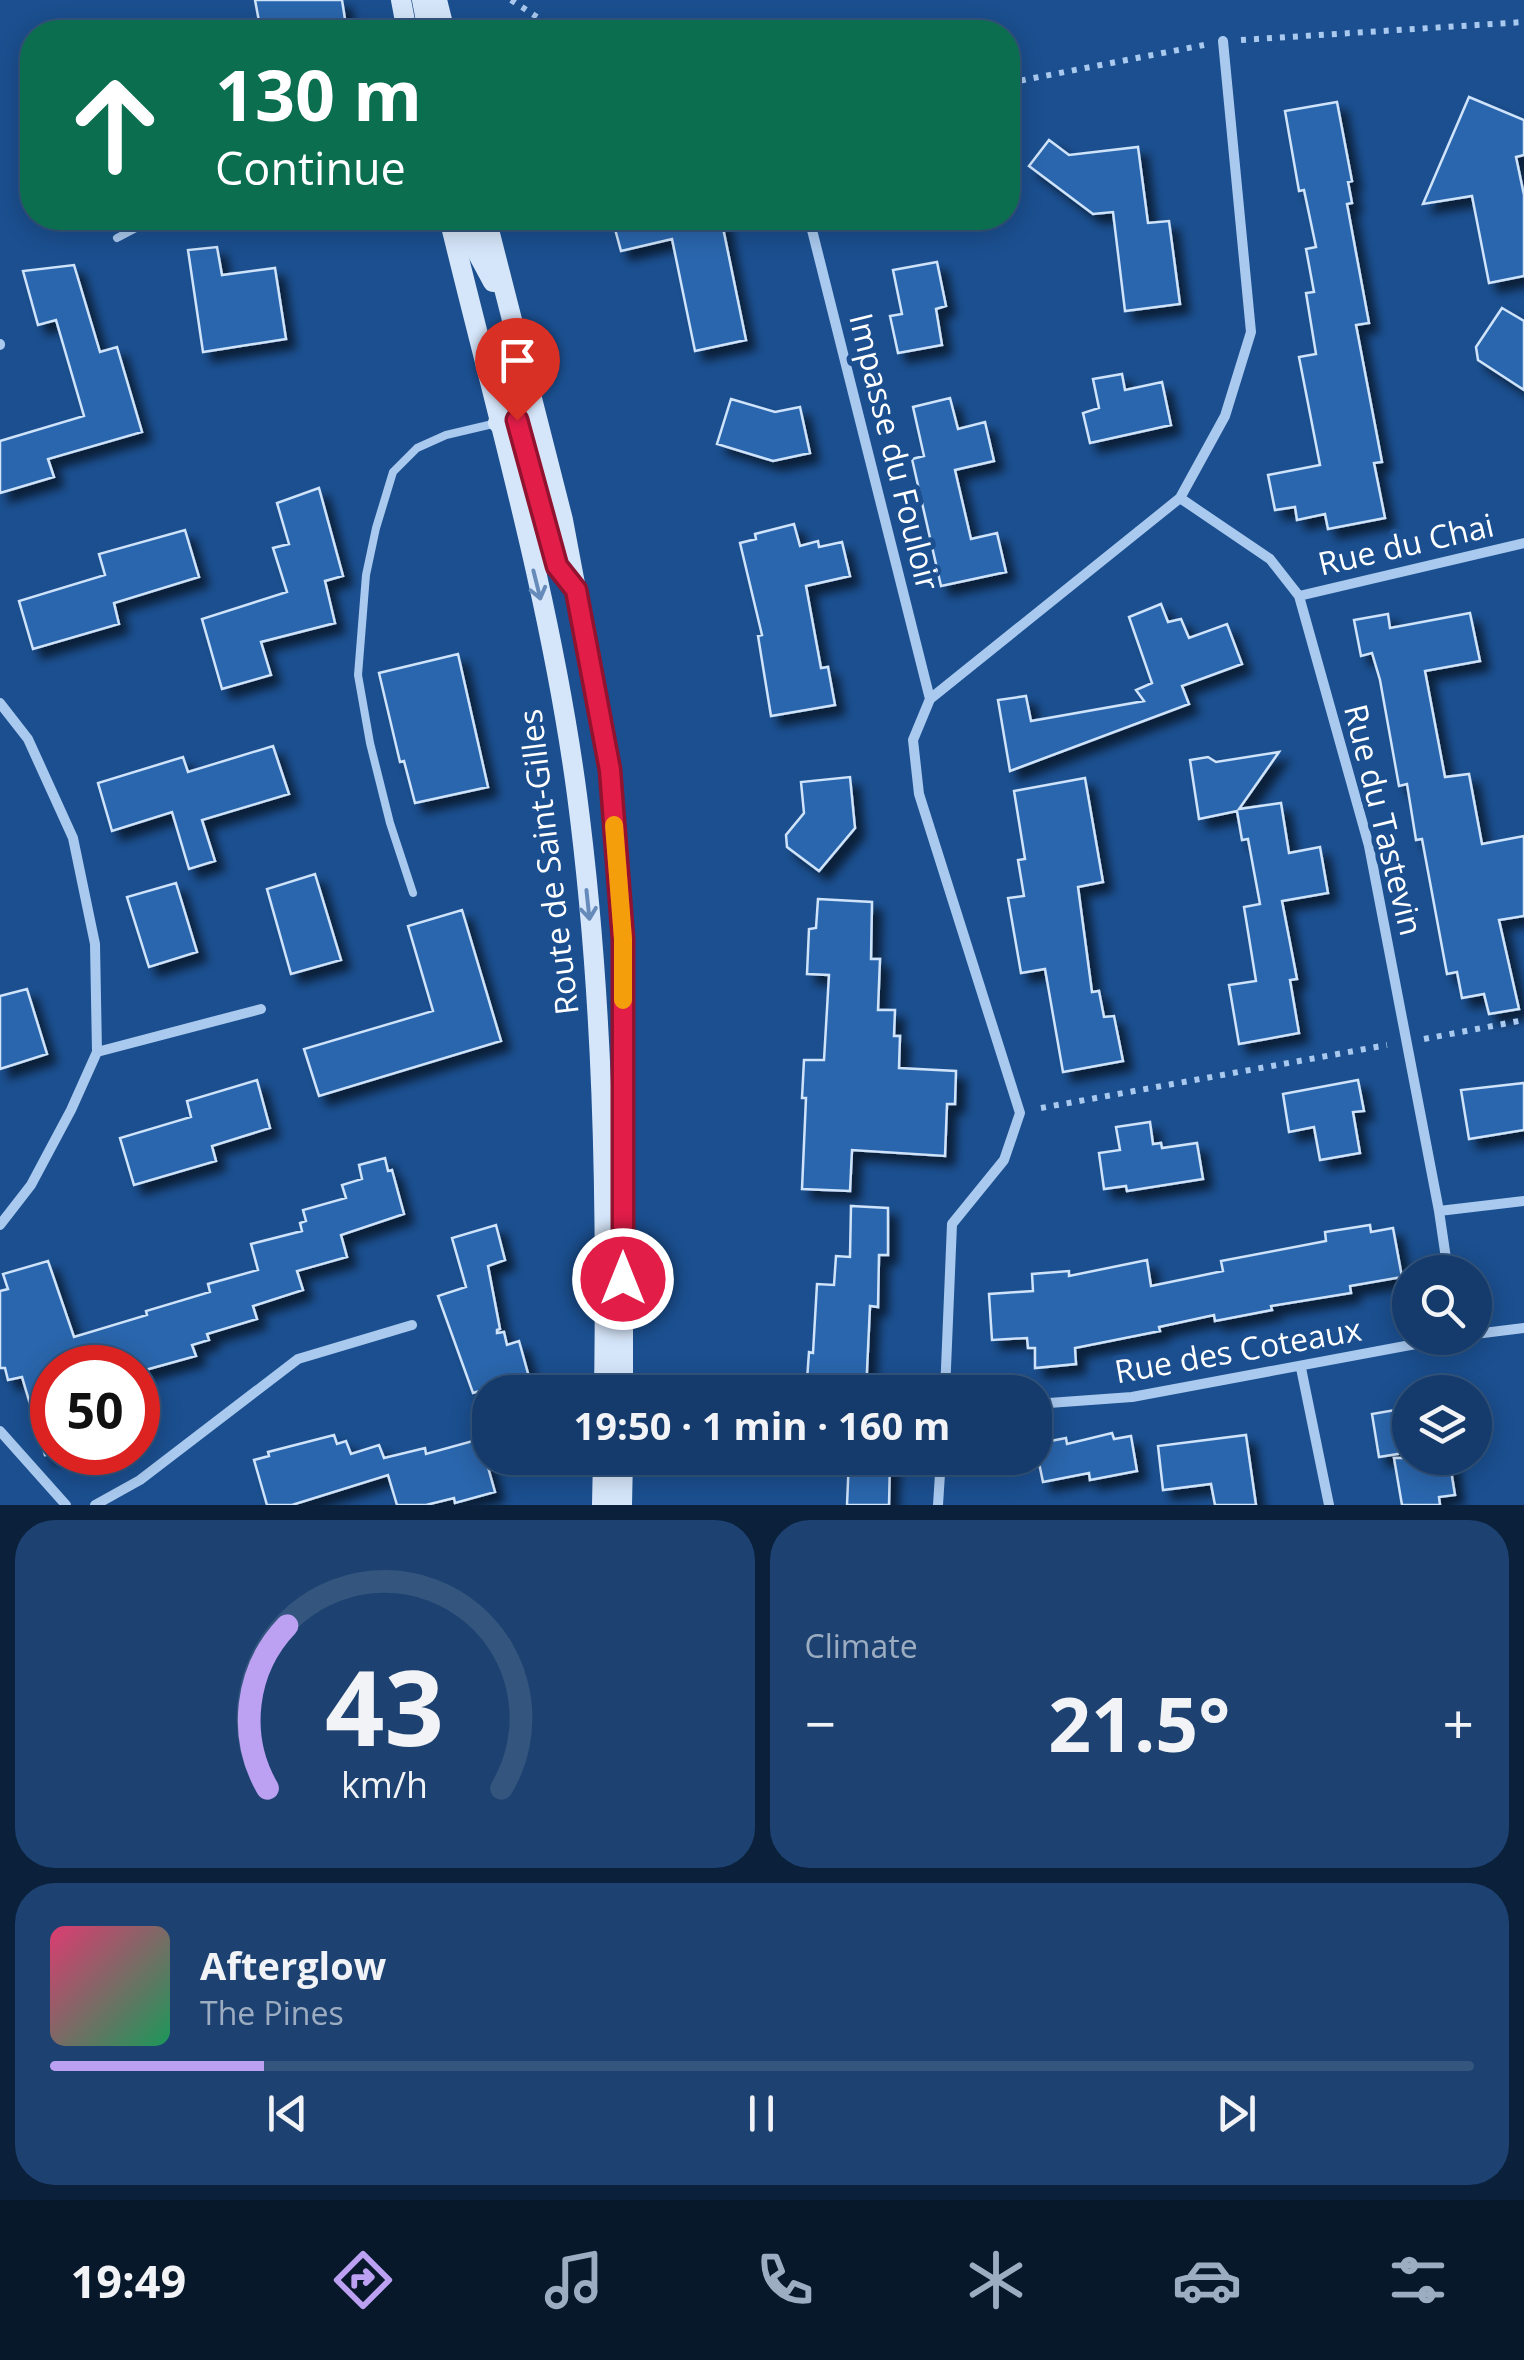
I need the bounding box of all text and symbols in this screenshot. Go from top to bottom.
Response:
text: 130 m [215,46,422,142]
icon: ahead [50,60,180,190]
text: Continue [215,137,406,198]
street label: Impasse du Fouloir [840,309,951,595]
pin [475,318,560,421]
icon: arrive [490,333,545,388]
street label: Rue du Chai [1314,502,1498,585]
one-way arrow [529,568,547,600]
street label: Rue du Tastevin [1335,700,1434,940]
street label: Route de Saint-Gilles [507,707,588,1017]
one-way arrow [578,889,597,921]
position arrow [571,1227,675,1331]
map controls [1392,1255,1492,1475]
button: search [1392,1255,1492,1355]
street label: Rue des Coteaux [1111,1307,1365,1392]
speed limit sign: 50 [30,1345,160,1475]
button: layers [1392,1375,1492,1475]
text: 19:50 · 1 min · 160 m [574,1399,950,1451]
text: Climate [805,1624,918,1667]
text: 43 [325,1635,444,1776]
text: 21.5° [1048,1672,1230,1774]
text: − [805,1685,836,1760]
text: + [1443,1685,1474,1760]
text: km/h [341,1760,428,1808]
text: Afterglow [200,1939,386,1991]
text: The Pines [200,1991,344,2034]
icon: previous [260,2086,315,2141]
icon: pause [734,2086,789,2141]
icon: next [1209,2086,1264,2141]
icon: directions [328,2245,398,2315]
icon: music [539,2245,609,2315]
icon: phone [750,2245,820,2315]
icon: climate [961,2245,1031,2315]
icon: car [1172,2245,1242,2315]
icon: filters [1383,2245,1453,2315]
text: 19:49 [71,2250,186,2311]

